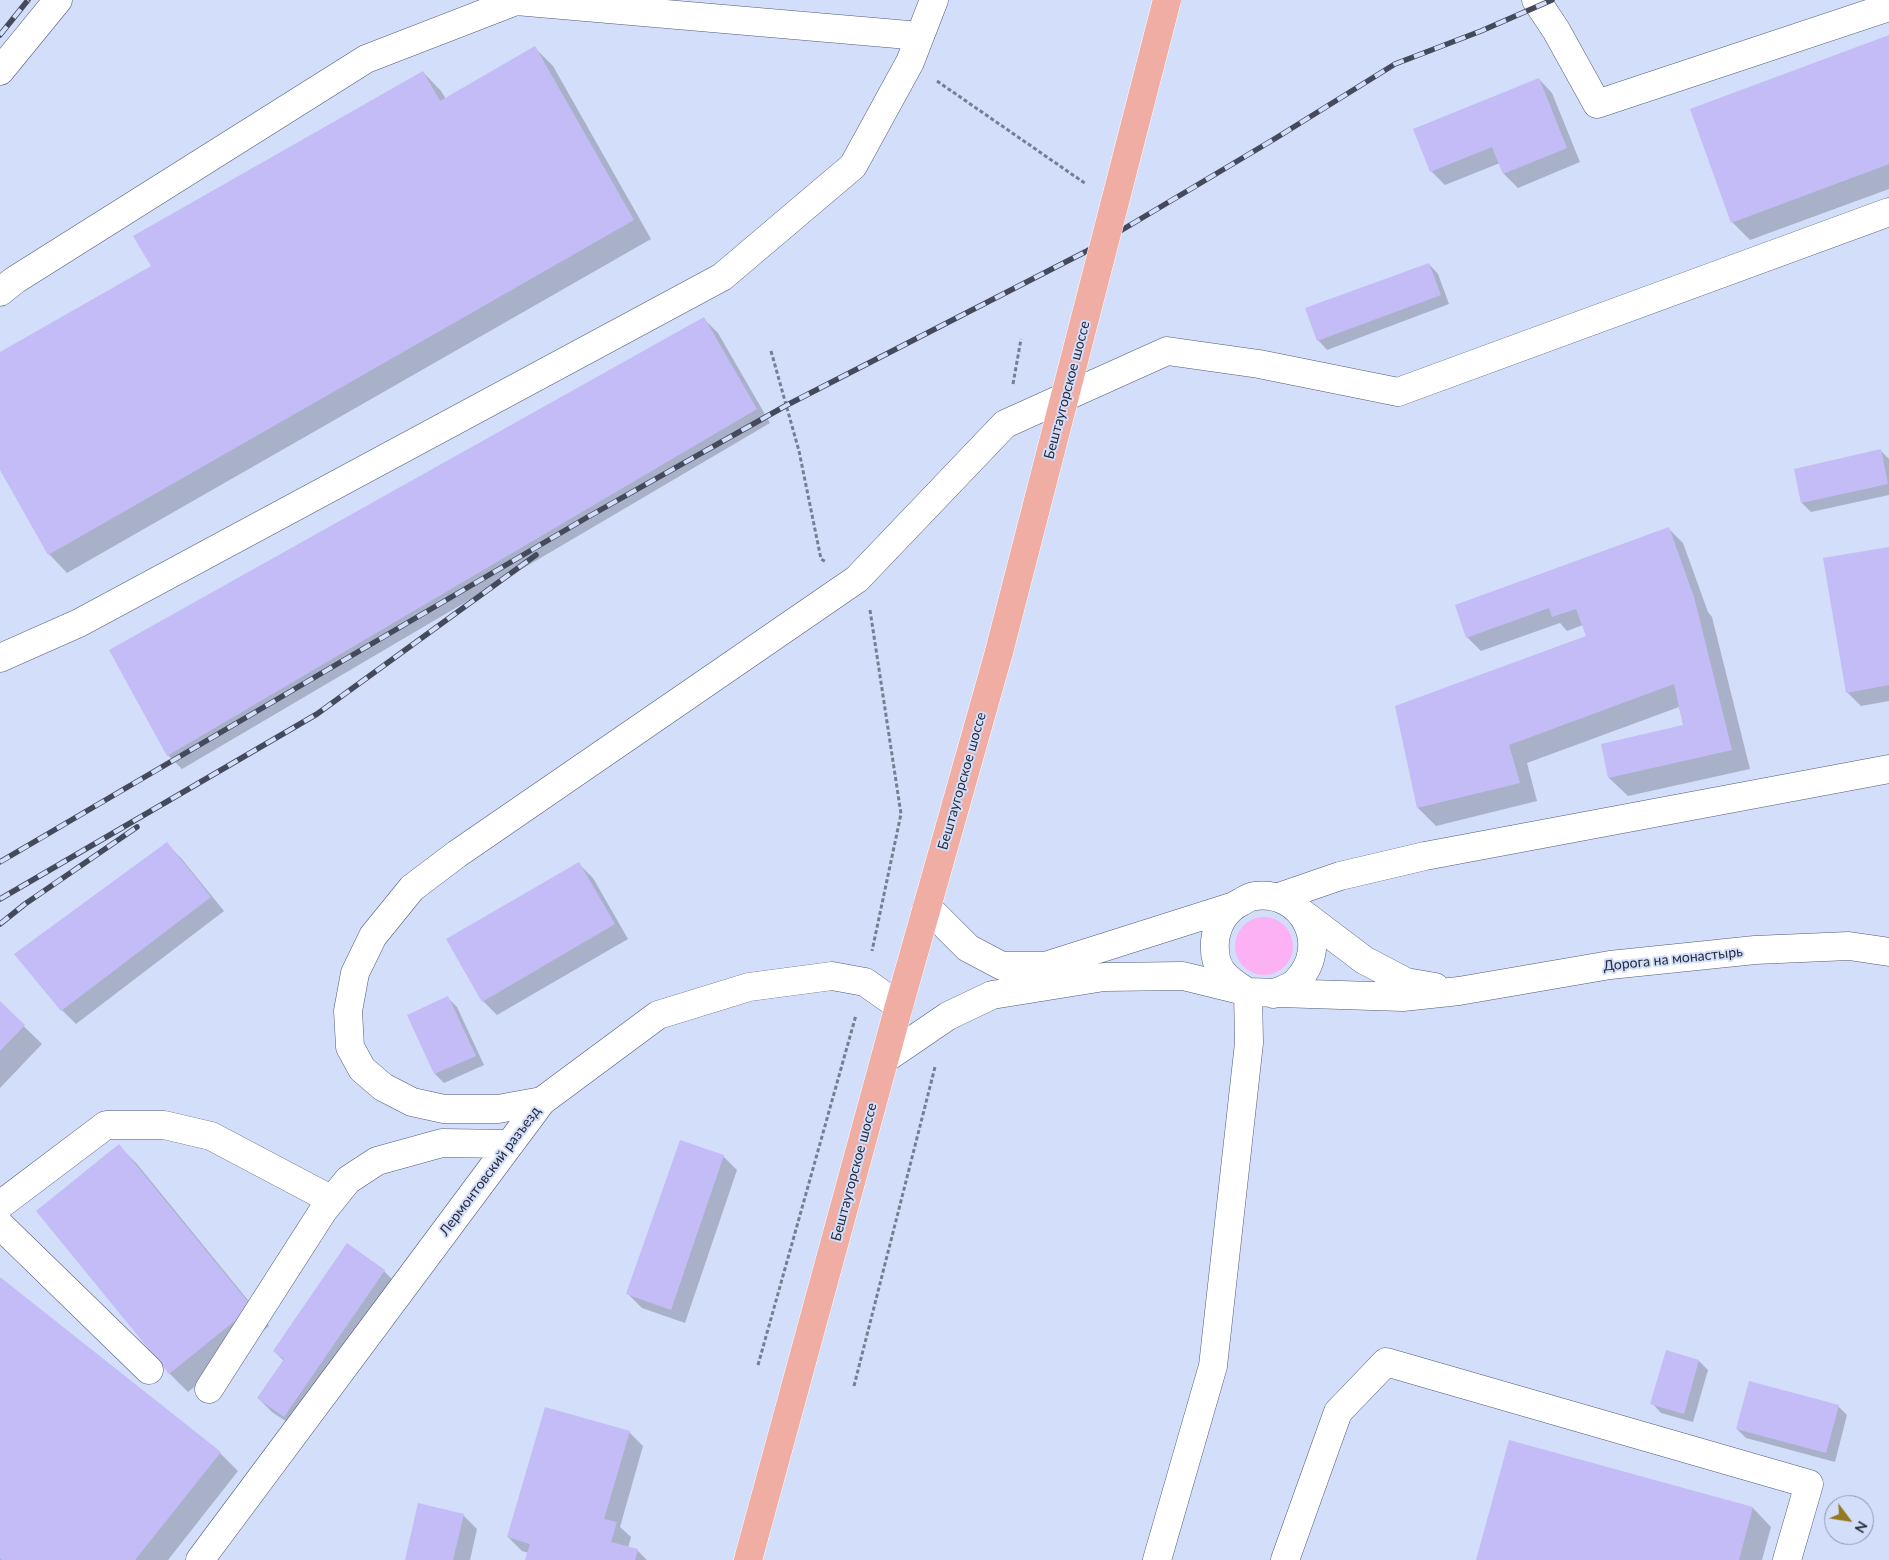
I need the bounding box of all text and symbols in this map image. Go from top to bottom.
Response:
street label: Бештаугорское шоссе [1040,319,1094,461]
street label: Бештаугорское шоссе [934,710,990,852]
street label: Дорога на монастырь [1602,943,1744,975]
street label: Бештаугорское шоссе [827,1101,881,1243]
street label: Лермонтовский разъезд [436,1103,544,1239]
north arrow [1824,1495,1874,1545]
text: N [1851,1518,1871,1536]

